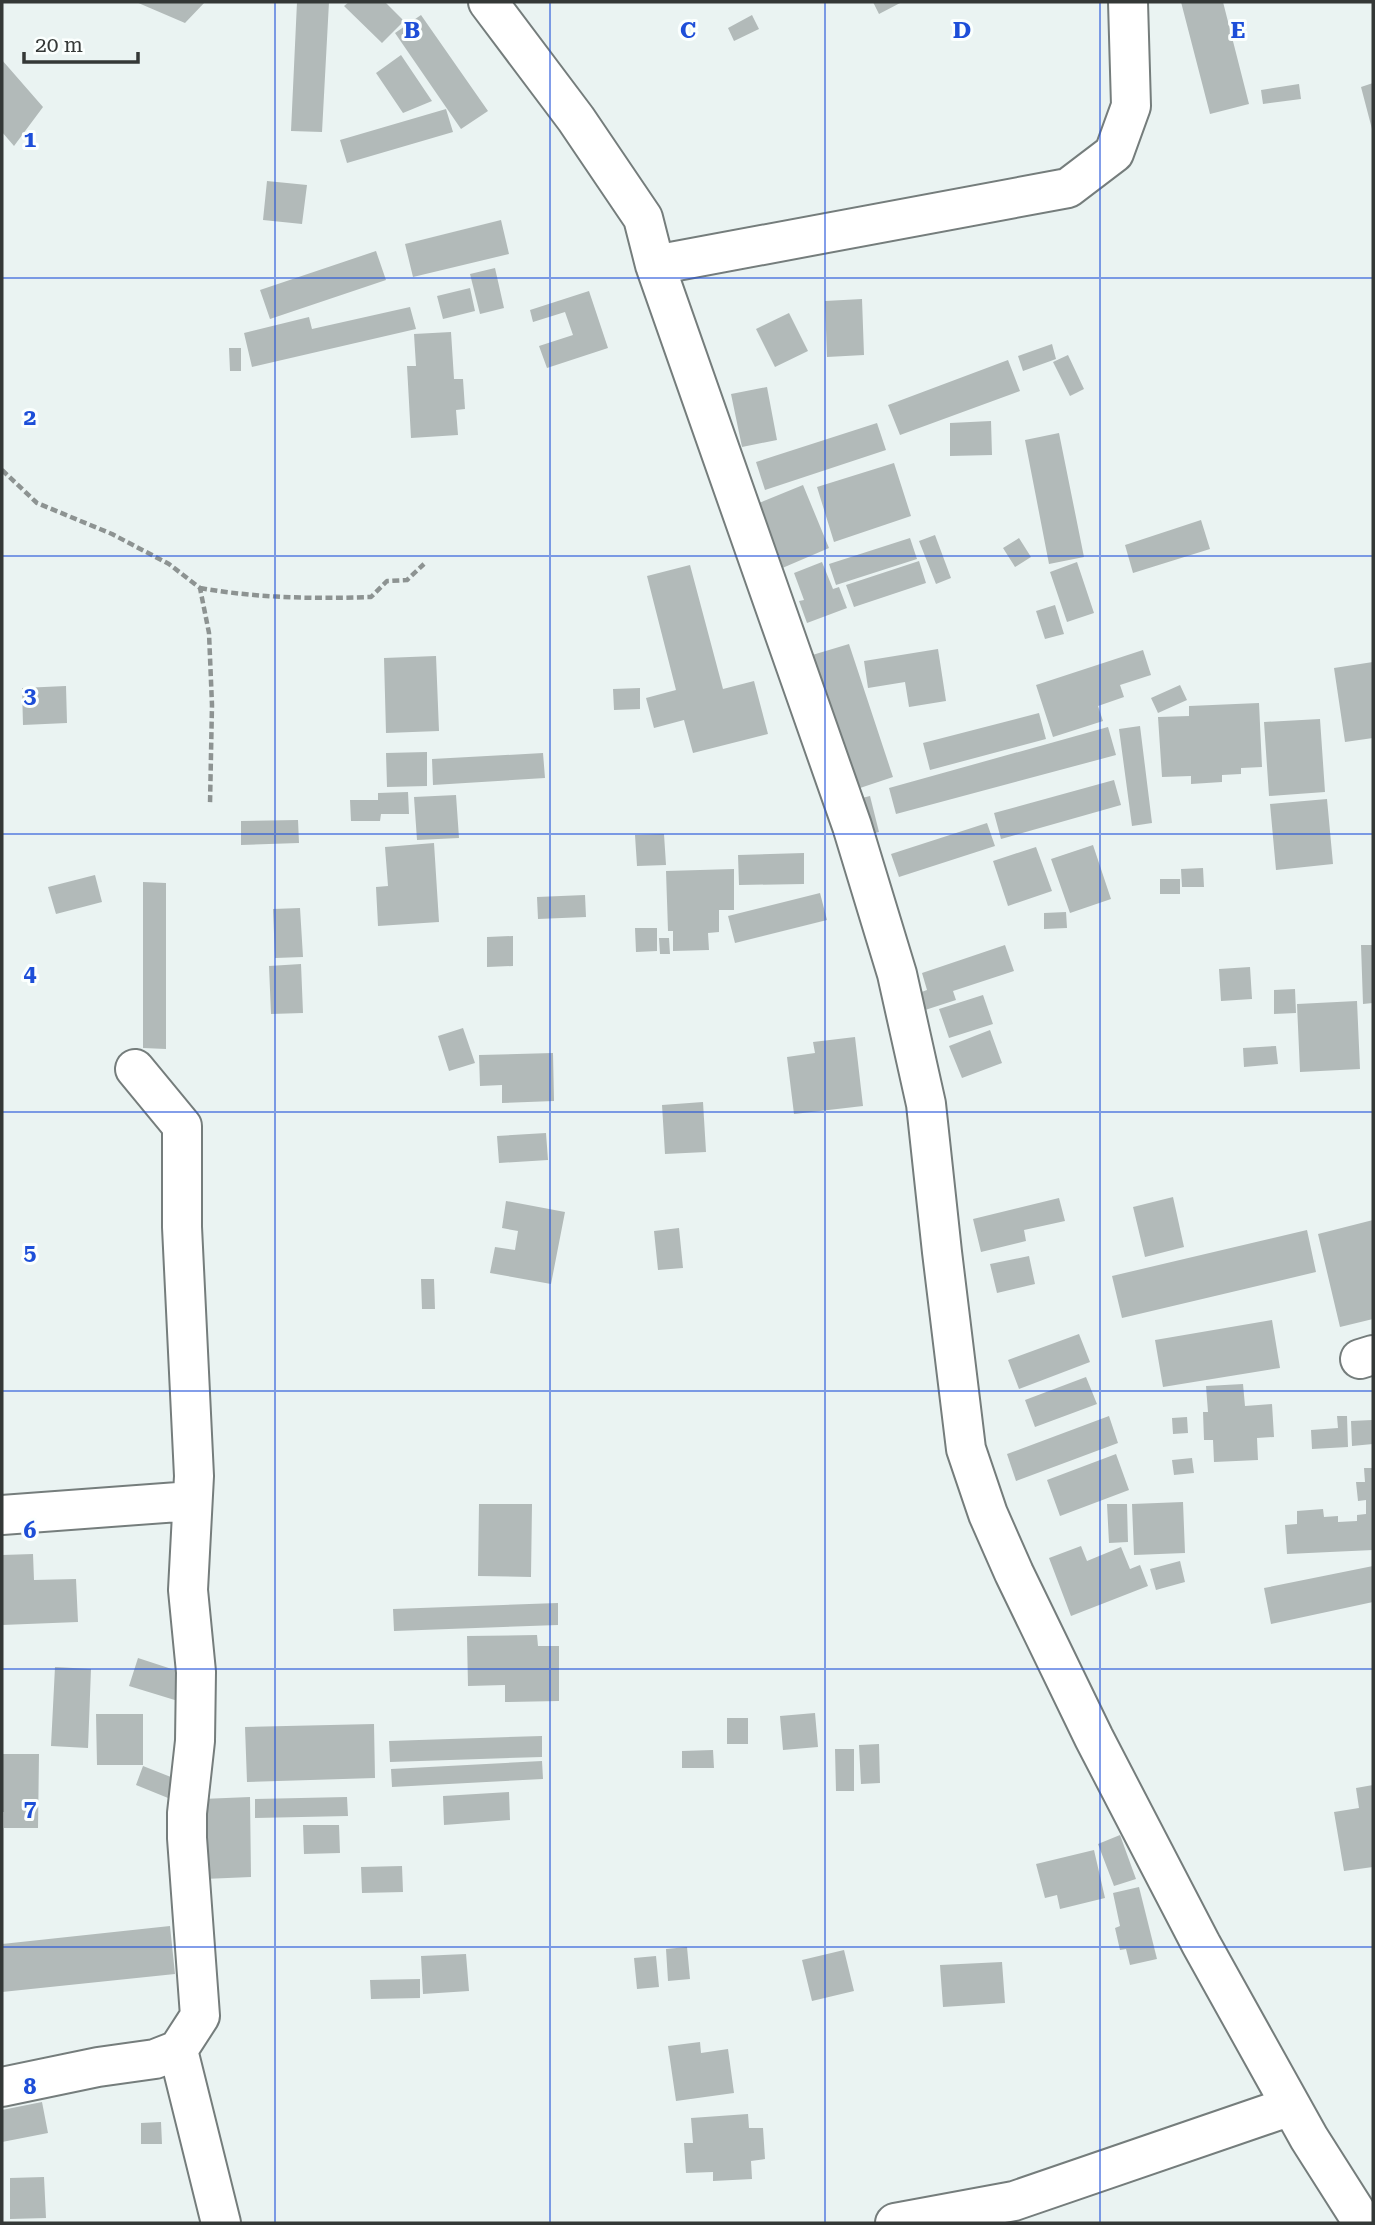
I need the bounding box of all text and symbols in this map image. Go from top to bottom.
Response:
text: B [404,17,420,44]
text: C [680,17,696,44]
text: D [953,17,971,44]
text: E [1231,17,1245,44]
scale bar [24,21,138,65]
text: 20 m [35,33,83,57]
text: 1 [24,126,37,153]
text: 2 [24,404,36,431]
text: 3 [24,682,37,709]
text: 4 [24,960,37,987]
text: 5 [24,1239,37,1266]
text: 6 [24,1517,37,1544]
text: 7 [24,1795,37,1822]
text: 8 [24,2073,37,2100]

